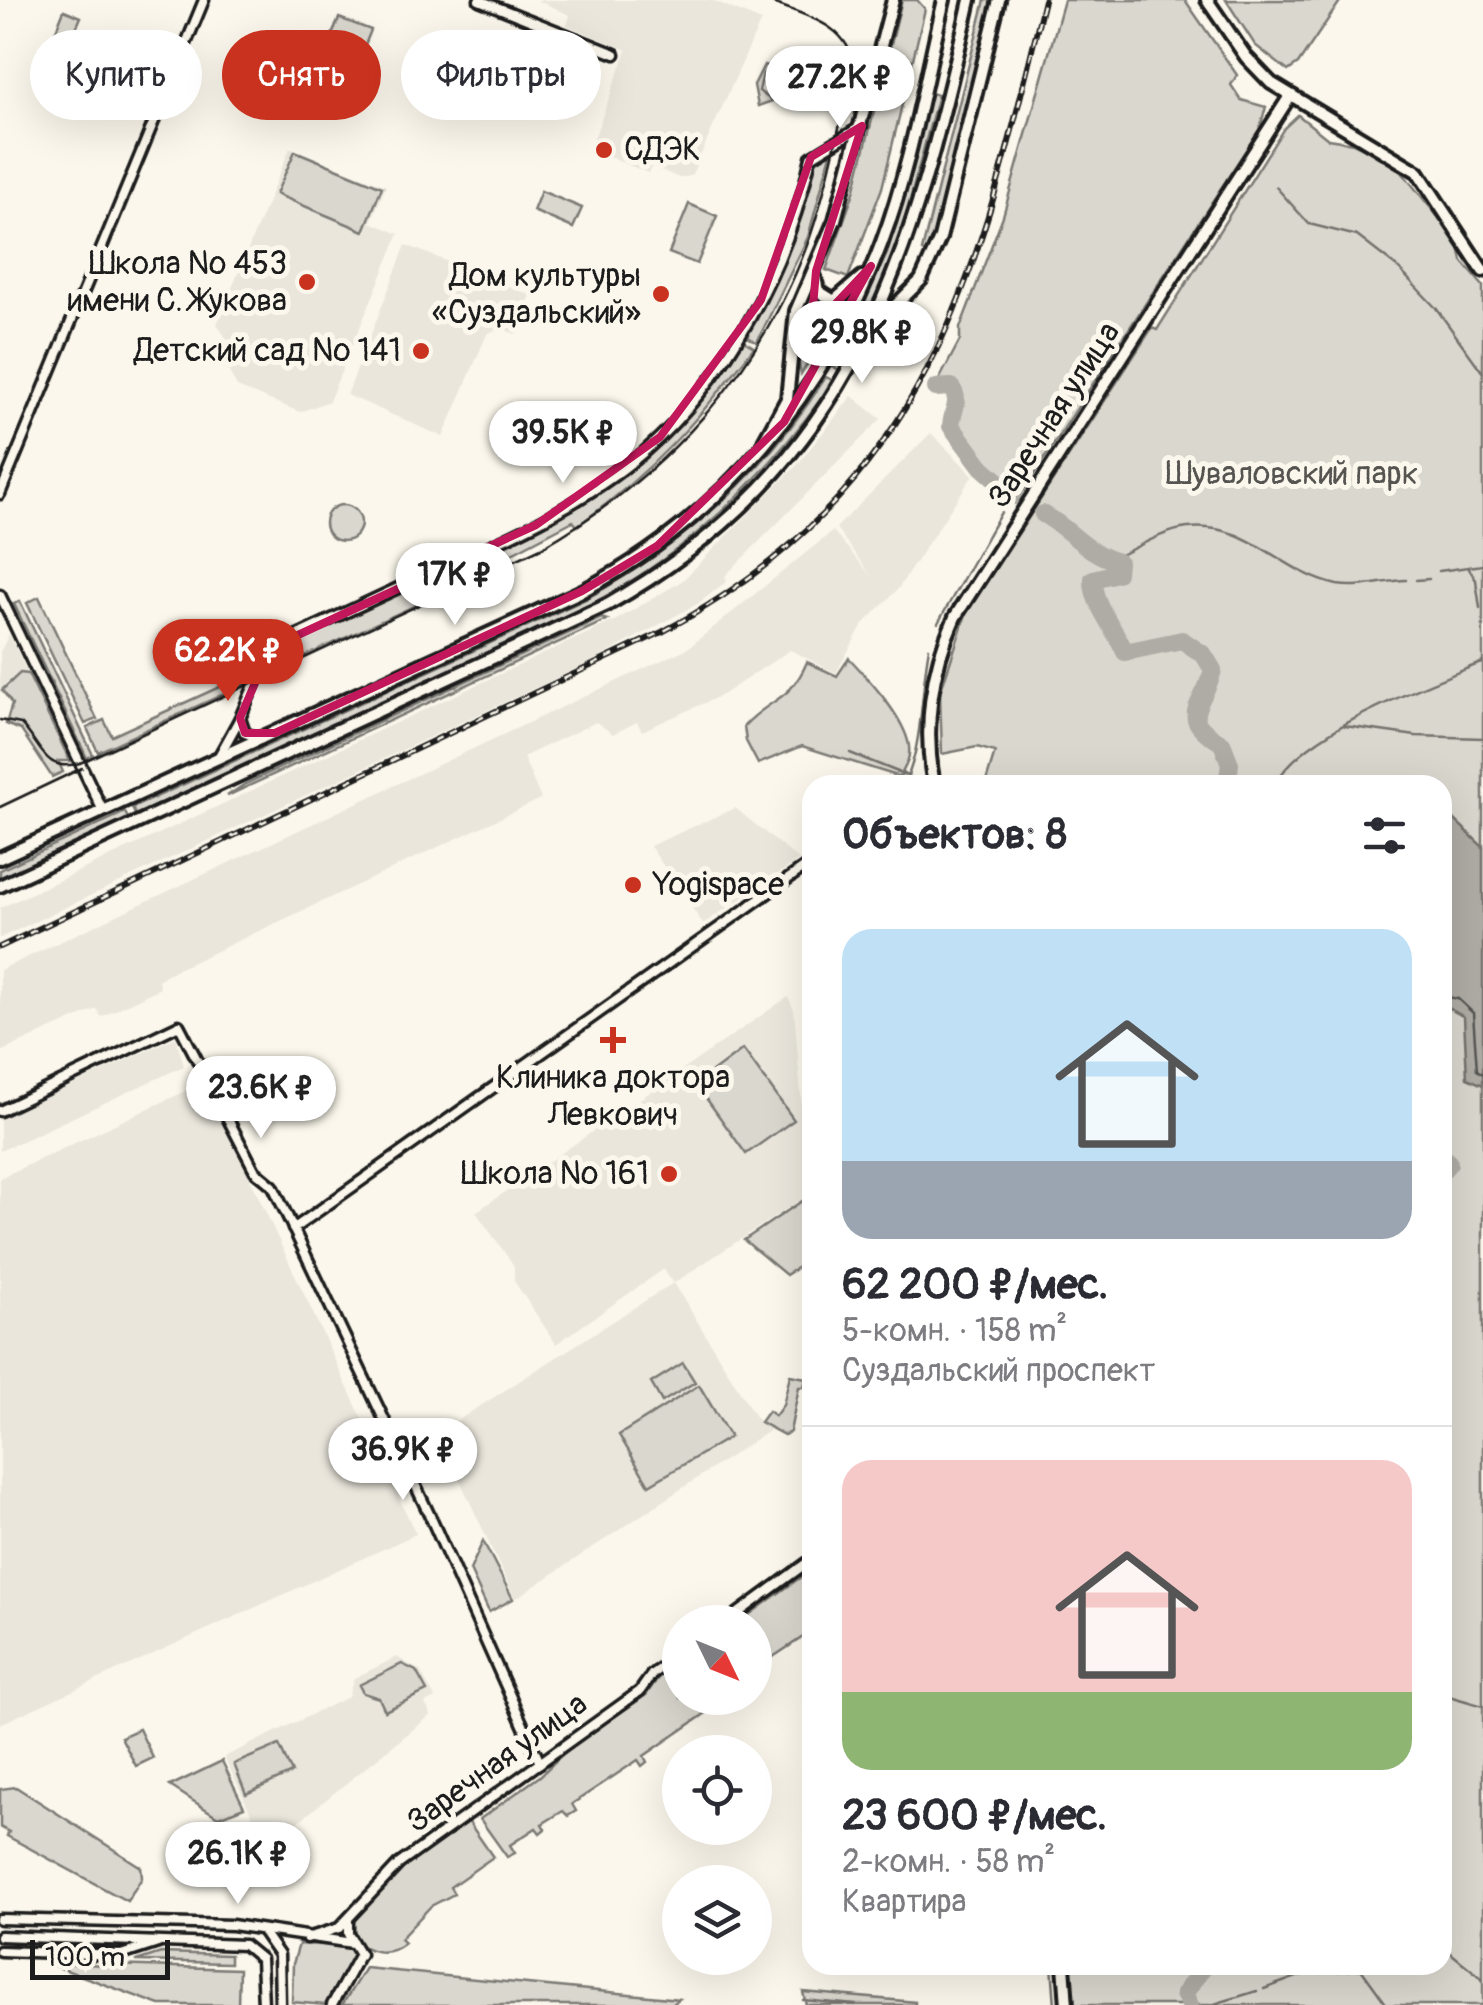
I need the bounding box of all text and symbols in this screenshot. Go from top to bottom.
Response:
chip: Купить [30,30,202,120]
chip: Снять [222,30,381,120]
chip: Фильтры [401,30,601,120]
pin: 27.2K ₽ [748,46,932,131]
text: 27.2K ₽ [787,58,893,98]
place label: СДЭК [624,130,701,170]
marker: СДЭК [593,139,615,161]
place label: Школа № 453 имени С. Жукова [68,244,287,321]
place label: Дом культуры «Суздальский» [432,256,641,333]
marker: Школа № 453 имени С. Жукова [296,271,318,293]
marker: Дом культуры «Суздальский» [650,283,672,305]
pin: 29.8K ₽ [770,301,954,386]
text: 29.8K ₽ [811,313,913,353]
street label: Заречная улица [979,315,1129,515]
place label: Детский сад № 141 [133,331,401,371]
marker: Детский сад № 141 [410,340,432,362]
pin: 39.5K ₽ [471,401,655,486]
text: 39.5K ₽ [511,413,615,453]
park label: Шуваловский парк [1166,454,1418,494]
pin: 17K ₽ [385,543,525,628]
text: 17K ₽ [418,555,492,595]
pin: 62.2K ₽ [136,619,320,704]
text: 62.2K ₽ [175,631,281,671]
icon: filters [1357,808,1412,863]
text: Объектов: 8 [842,809,1067,861]
place label: Yogispace [652,865,784,905]
marker: Yogispace [622,874,644,896]
icon: home [1037,994,1217,1174]
marker: Клиника доктора Левкович [600,1027,626,1053]
pin: 23.6K ₽ [169,1056,353,1141]
place label: Клиника доктора Левкович [496,1058,730,1135]
text: 23.6K ₽ [208,1068,314,1108]
place label: Школа № 161 [461,1154,649,1194]
marker: Школа № 161 [658,1163,680,1185]
text: 62 200 ₽/мес. [842,1259,1108,1311]
text: 5-комн. · 158 m² [842,1311,1067,1351]
text: Суздальский проспект [842,1351,1155,1391]
pin: 36.9K ₽ [311,1418,495,1503]
text: 36.9K ₽ [350,1430,456,1470]
icon: home [1037,1525,1217,1705]
north arrow [662,1605,772,1715]
map controls [662,1605,772,1975]
street label: Заречная улица [399,1684,595,1842]
button: locate [662,1735,772,1845]
text: 23 600 ₽/мес. [842,1790,1107,1842]
pin: 26.1K ₽ [146,1822,330,1907]
text: 26.1K ₽ [187,1834,289,1874]
text: 2-комн. · 58 m² [842,1842,1055,1882]
button: layers [662,1865,772,1975]
text: Квартира [842,1882,966,1922]
scale bar [30,1935,170,1980]
text: 100 m [45,1940,125,1975]

